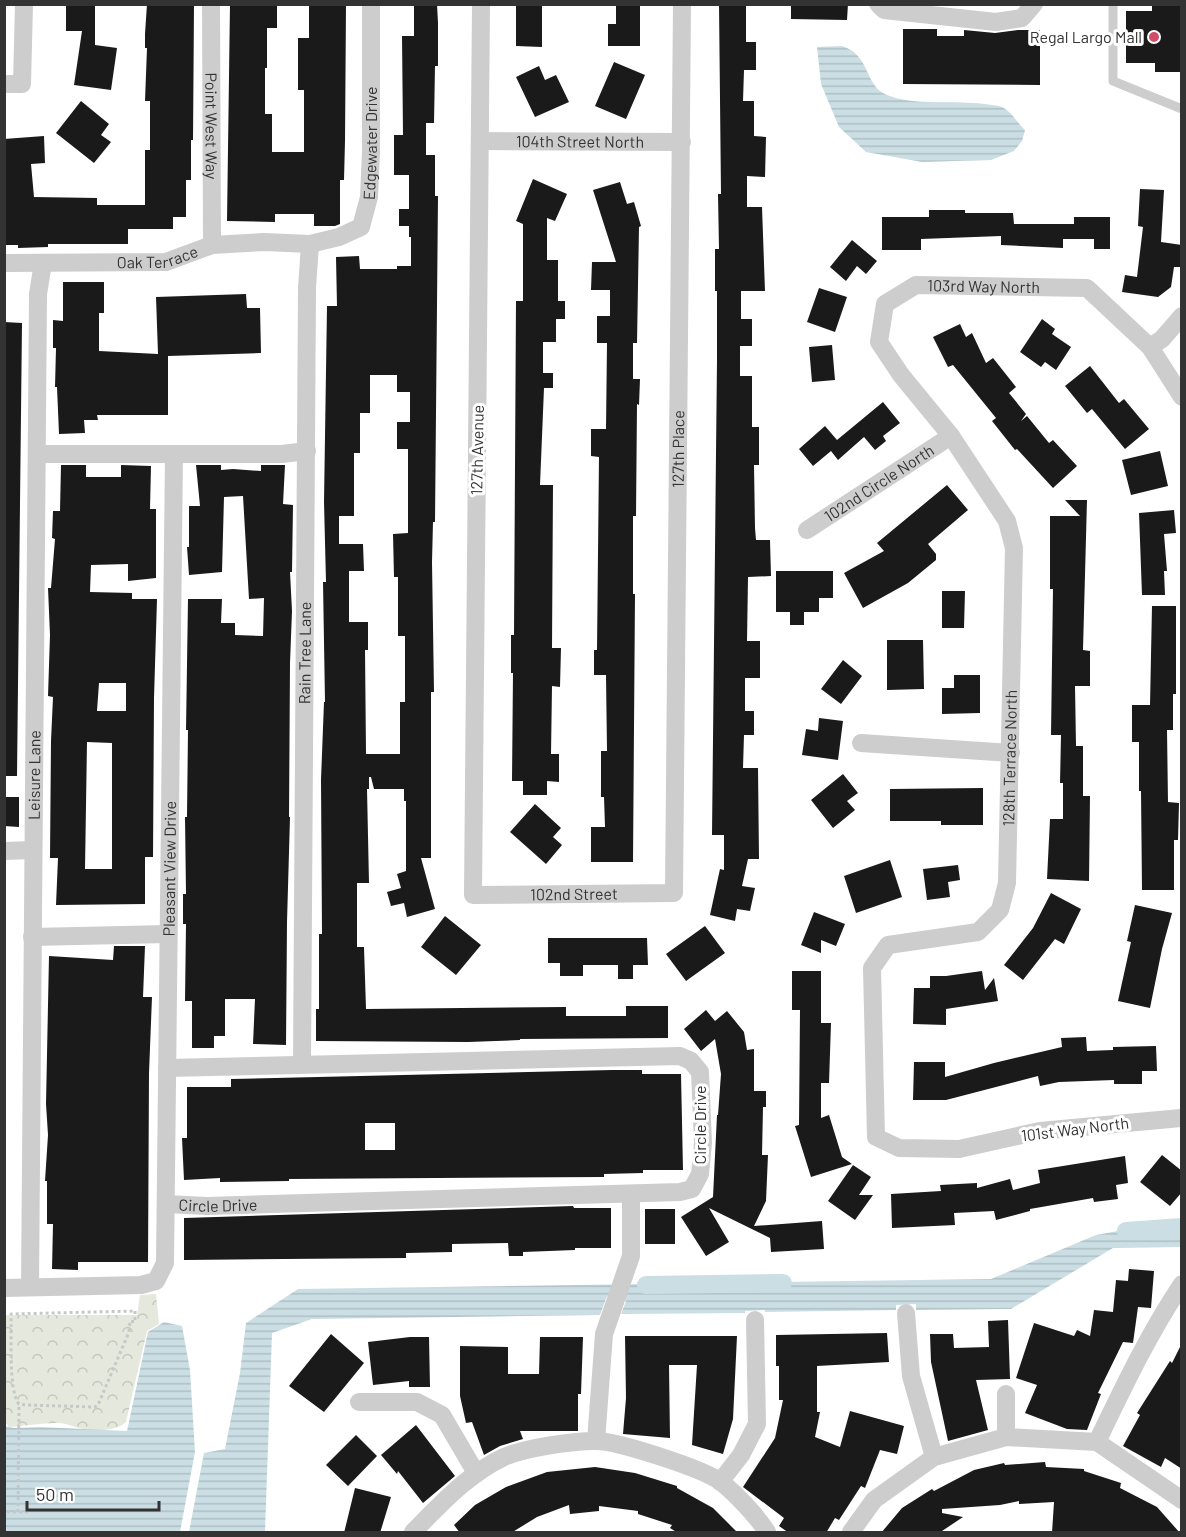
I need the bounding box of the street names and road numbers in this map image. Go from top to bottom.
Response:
street label: Point West Way [202,73,222,180]
street label: Edgewater Drive [359,86,380,200]
street label: 104th Street North [516,131,644,151]
street label: Oak Terrace [117,241,200,271]
street label: 103rd Way North [927,275,1040,296]
street label: 127th Avenue [466,405,487,495]
street label: 127th Place [668,410,687,488]
street label: 102nd Circle North [820,440,937,525]
street label: Rain Tree Lane [294,602,314,704]
street label: 128th Terrace North [998,690,1020,827]
street label: Leisure Lane [24,730,43,820]
street label: Pleasant View Drive [159,801,179,937]
street label: 102nd Street [530,884,618,903]
street label: Circle Drive [690,1086,709,1164]
street label: 101st Way North [1020,1112,1130,1145]
street label: Circle Drive [178,1195,258,1215]

